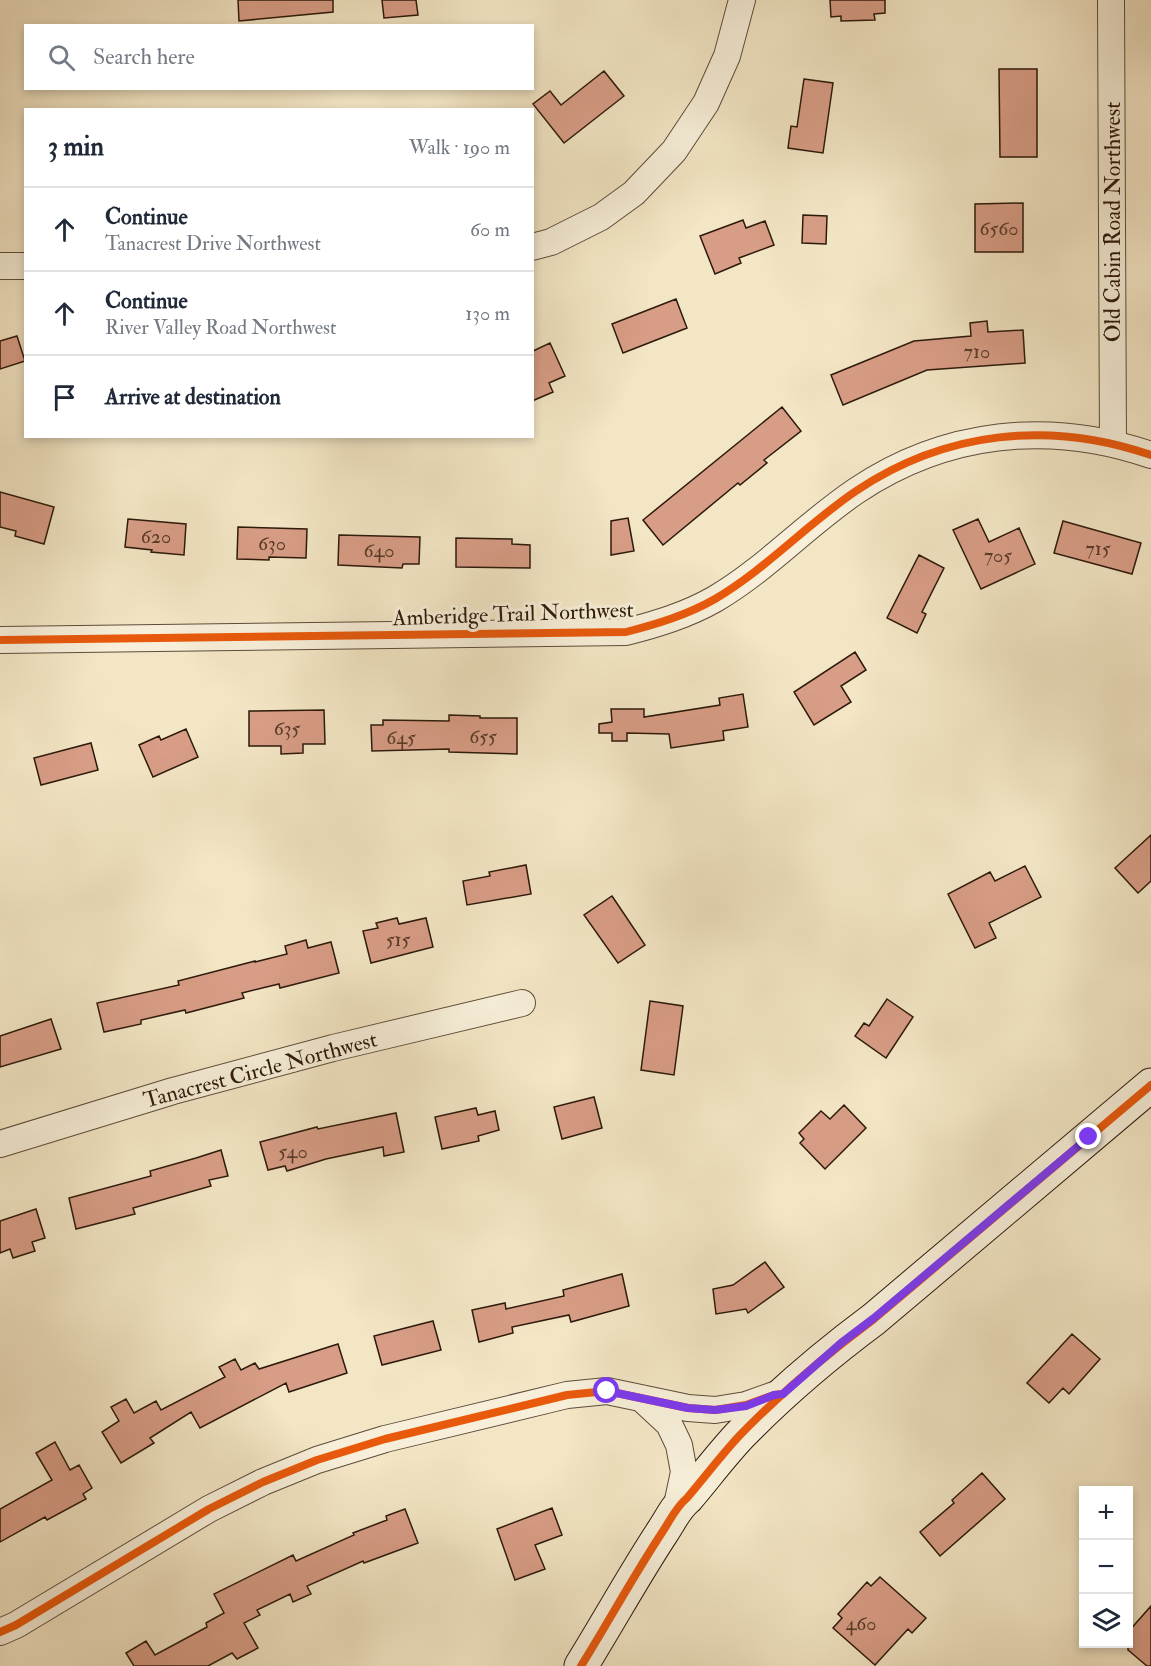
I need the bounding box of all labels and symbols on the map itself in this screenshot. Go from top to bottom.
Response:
street label: Old Cabin Road Northwest [1099,102,1127,342]
house number: 6560 [979,216,1019,241]
house number: 710 [964,339,990,364]
house number: 620 [141,524,171,549]
house number: 630 [258,531,286,556]
house number: 715 [1085,536,1111,561]
house number: 640 [363,538,395,563]
house number: 705 [984,543,1012,568]
street label: Amberidge Trail Northwest [391,596,634,632]
house number: 635 [274,716,300,741]
house number: 655 [469,724,497,749]
house number: 645 [386,725,416,750]
house number: 515 [386,927,411,952]
street label: Tanacrest Circle Northwest [140,1025,380,1115]
route end [1075,1123,1101,1149]
house number: 540 [278,1139,308,1164]
route start [593,1377,619,1403]
house number: 460 [845,1611,877,1636]

